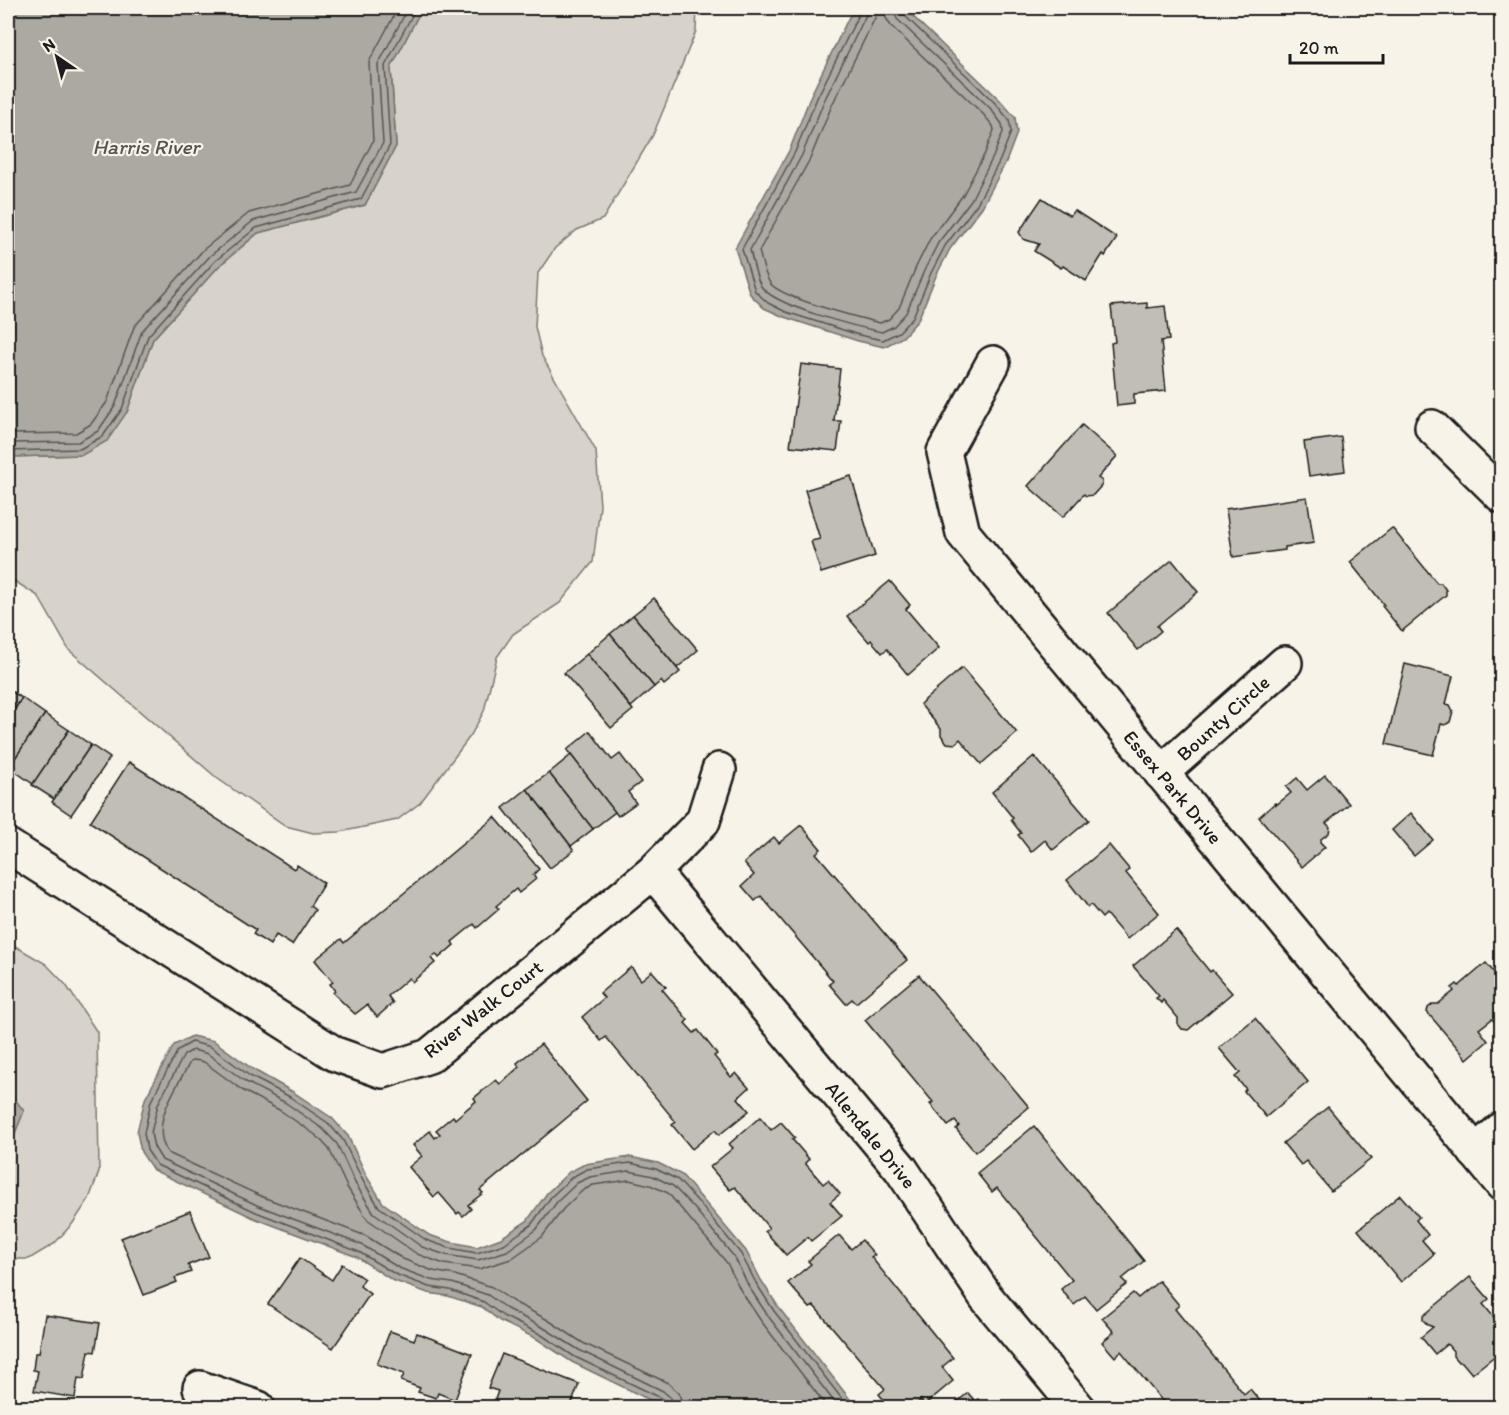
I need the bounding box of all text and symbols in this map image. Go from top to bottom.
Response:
north arrow [27,27,87,87]
scale bar [1290,27,1383,65]
text: N [39,34,59,56]
text: 20 m [1299,37,1339,59]
water label: Harris River [93,134,202,159]
street label: Bounty Circle [1171,670,1275,766]
street label: Essex Park Drive [1118,725,1228,849]
street label: River Walk Court [418,955,548,1063]
street label: Allendale Drive [821,1077,921,1193]

